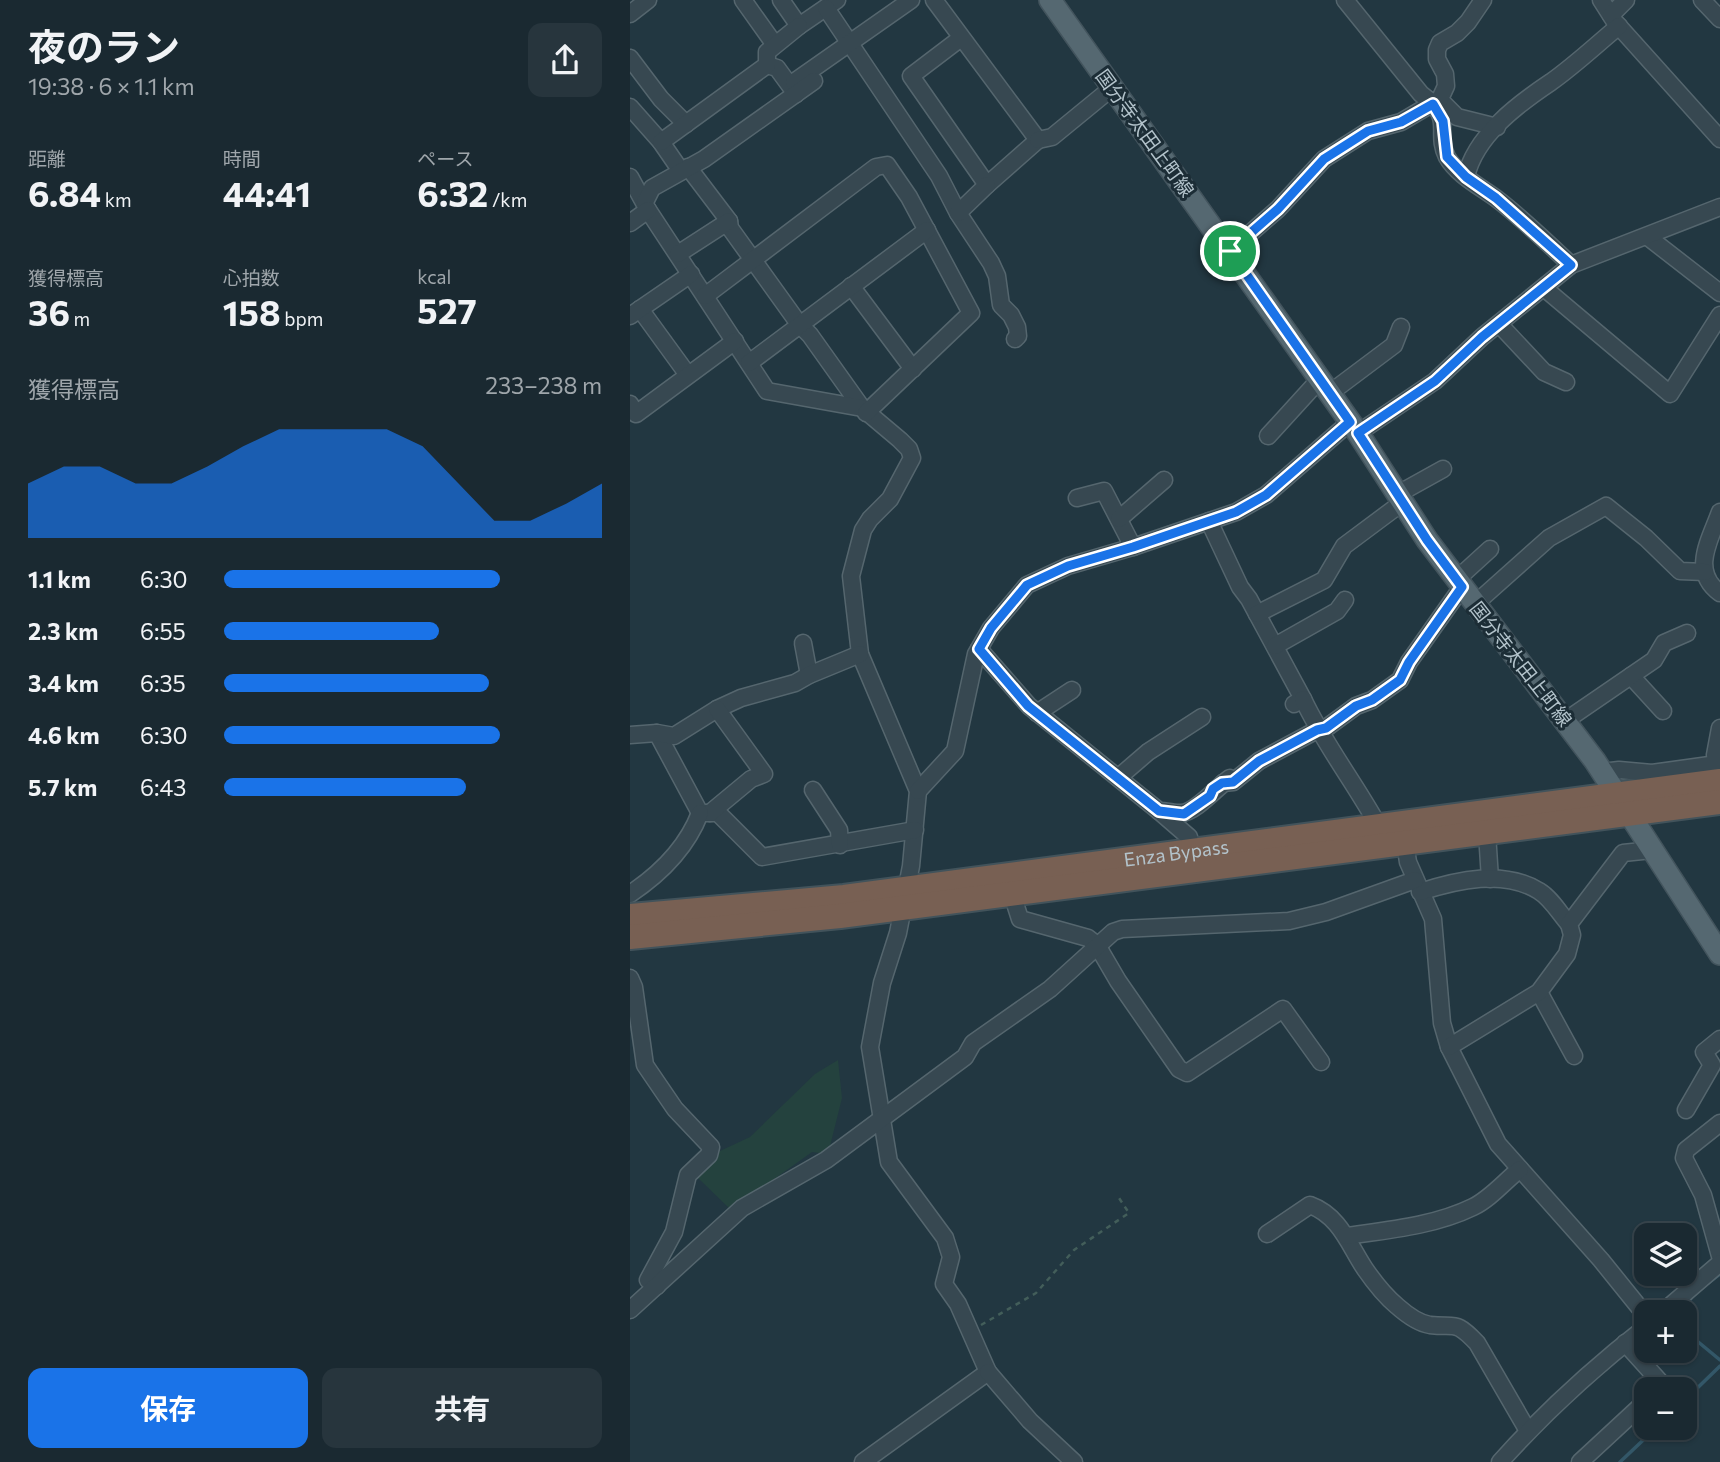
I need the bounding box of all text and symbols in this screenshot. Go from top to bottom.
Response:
text: 夜のラン [28,22,180,69]
button: share [528,23,602,97]
street label: 国分寺太田上町線 [1091,64,1199,201]
text: 19:38 · 6 × 1.1 km [28,72,195,100]
text: 距離 [28,147,66,170]
text: 時間 [223,147,261,170]
text: ペース [417,147,473,170]
text: 6.84 [28,171,101,214]
text: 44:41 [223,171,311,214]
text: 6:32 [417,171,488,214]
text: km [101,188,132,211]
text: /km [488,188,527,211]
pin [1200,221,1260,281]
icon: arrive [1211,232,1249,270]
text: kcal [417,265,451,288]
text: 獲得標高 [28,266,104,289]
text: 心拍数 [223,266,280,289]
text: 527 [417,288,477,331]
text: 36 [28,290,70,333]
text: 158 [223,290,281,333]
text: m [70,307,90,330]
text: bpm [281,307,323,330]
text: 233–238 m [485,371,602,399]
text: 獲得標高 [28,375,120,403]
text: 1.1 km [28,565,91,593]
text: 6:30 [140,565,188,593]
street label: 国分寺太田上町線 [1466,597,1577,731]
text: 2.3 km [28,617,98,645]
text: 6:55 [140,617,186,645]
text: 3.4 km [28,669,99,697]
text: 6:35 [140,669,186,697]
text: 4.6 km [28,721,100,749]
text: 6:30 [140,721,188,749]
text: 5.7 km [28,773,97,801]
text: 6:43 [140,773,186,801]
street label: Enza Bypass [1122,834,1230,871]
map controls [1634,1223,1697,1440]
button: layers [1634,1223,1697,1286]
button: + [1634,1300,1697,1363]
button: 保存 [28,1368,308,1448]
button: 共有 [322,1368,602,1448]
button: − [1634,1377,1697,1440]

